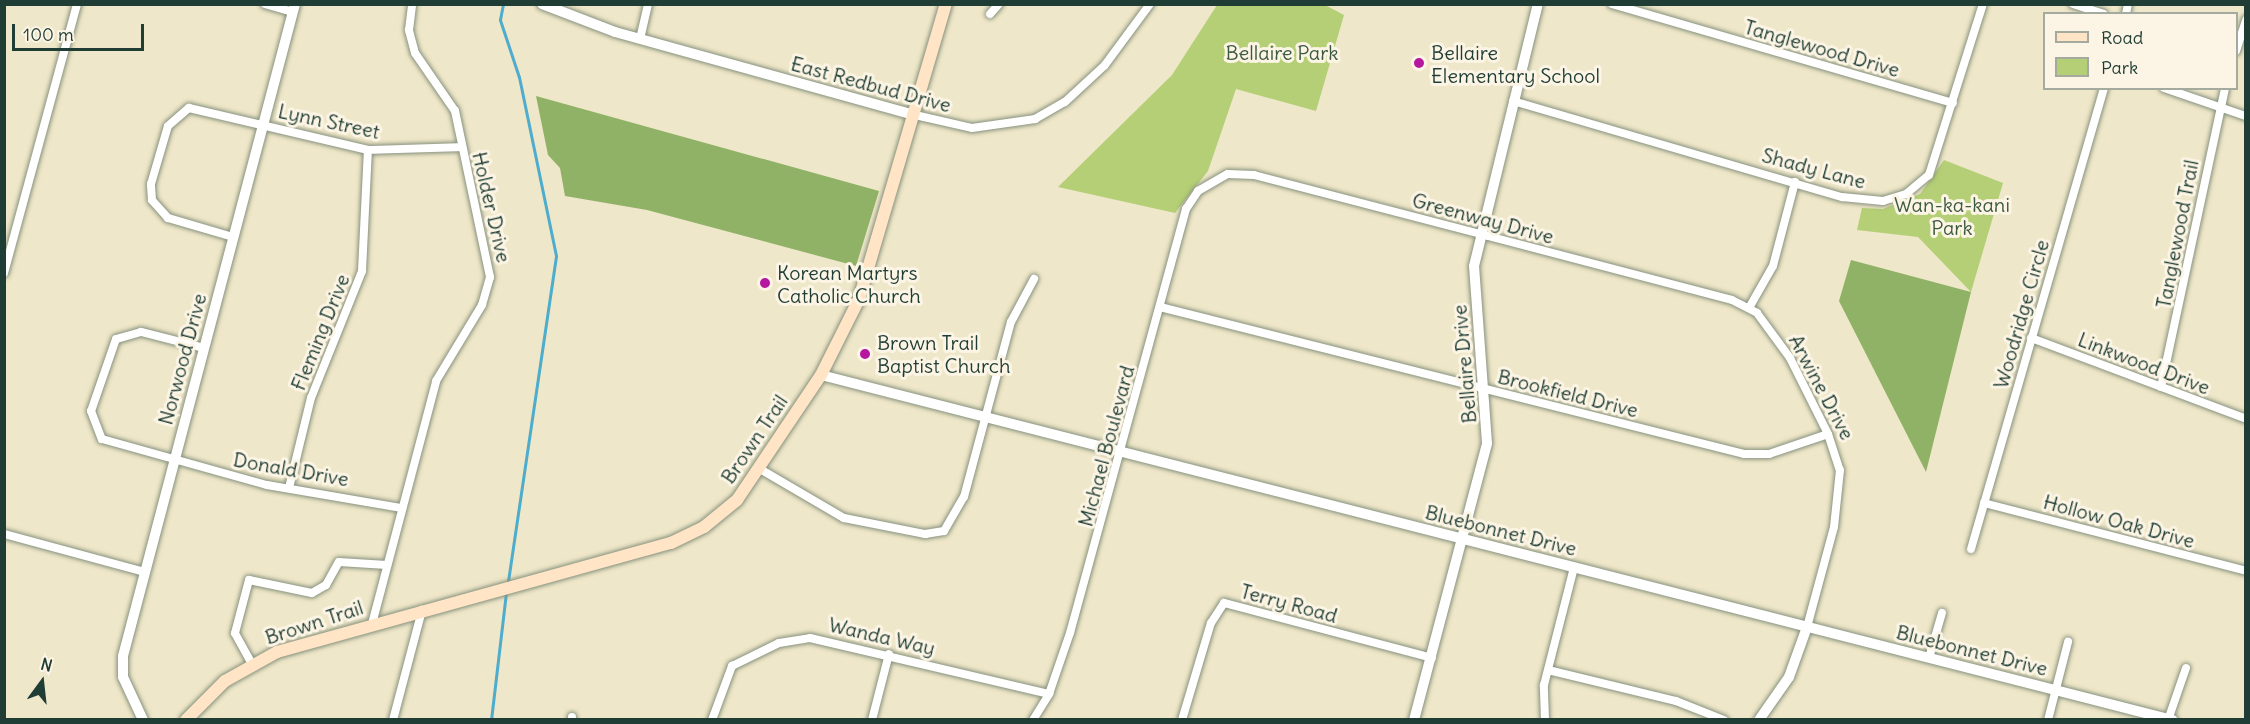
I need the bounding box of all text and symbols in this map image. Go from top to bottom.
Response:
scale bar [15,12,147,50]
legend [2043,12,2238,90]
street label: Tanglewood Drive [1742,14,1902,82]
text: 100 m [23,23,74,46]
text: Road [2101,26,2143,49]
park label: Bellaire Park [1225,40,1339,64]
place label: Bellaire Elementary School [1431,40,1600,87]
street label: East Redbud Drive [788,51,954,117]
marker: Bellaire Elementary School [1412,56,1426,70]
text: Park [2101,56,2138,79]
street label: Lynn Street [276,99,382,143]
street label: Shady Lane [1760,143,1868,193]
street label: Holder Drive [468,149,516,265]
street label: Tanglewood Trail [2151,158,2203,310]
street label: Greenway Drive [1410,188,1556,248]
park label: Wan-ka-kani Park [1894,193,2010,240]
street label: Woodridge Circle [1988,237,2054,391]
place label: Korean Martyrs Catholic Church [777,260,921,307]
street label: Fleming Drive [286,270,354,394]
marker: Korean Martyrs Catholic Church [758,276,772,290]
street label: Norwood Drive [153,291,211,427]
street label: Bellaire Drive [1447,304,1481,424]
street label: Linkwood Drive [2075,327,2213,399]
place label: Brown Trail Baptist Church [877,330,1011,377]
street label: Arwine Drive [1784,330,1860,444]
marker: Brown Trail Baptist Church [858,347,872,361]
street label: Michael Boulevard [1073,363,1139,529]
street label: Brookfield Drive [1495,364,1641,422]
street label: Brown Trail [716,390,792,488]
street label: Donald Drive [231,447,351,491]
street label: Hollow Oak Drive [2041,489,2197,553]
street label: Bluebonnet Drive [1423,500,1579,560]
street label: Terry Road [1238,579,1340,627]
street label: Brown Trail [262,595,366,649]
street label: Wanda Way [826,612,938,660]
street label: Bluebonnet Drive [1894,620,2050,680]
north arrow [12,652,72,712]
text: N [39,654,55,676]

